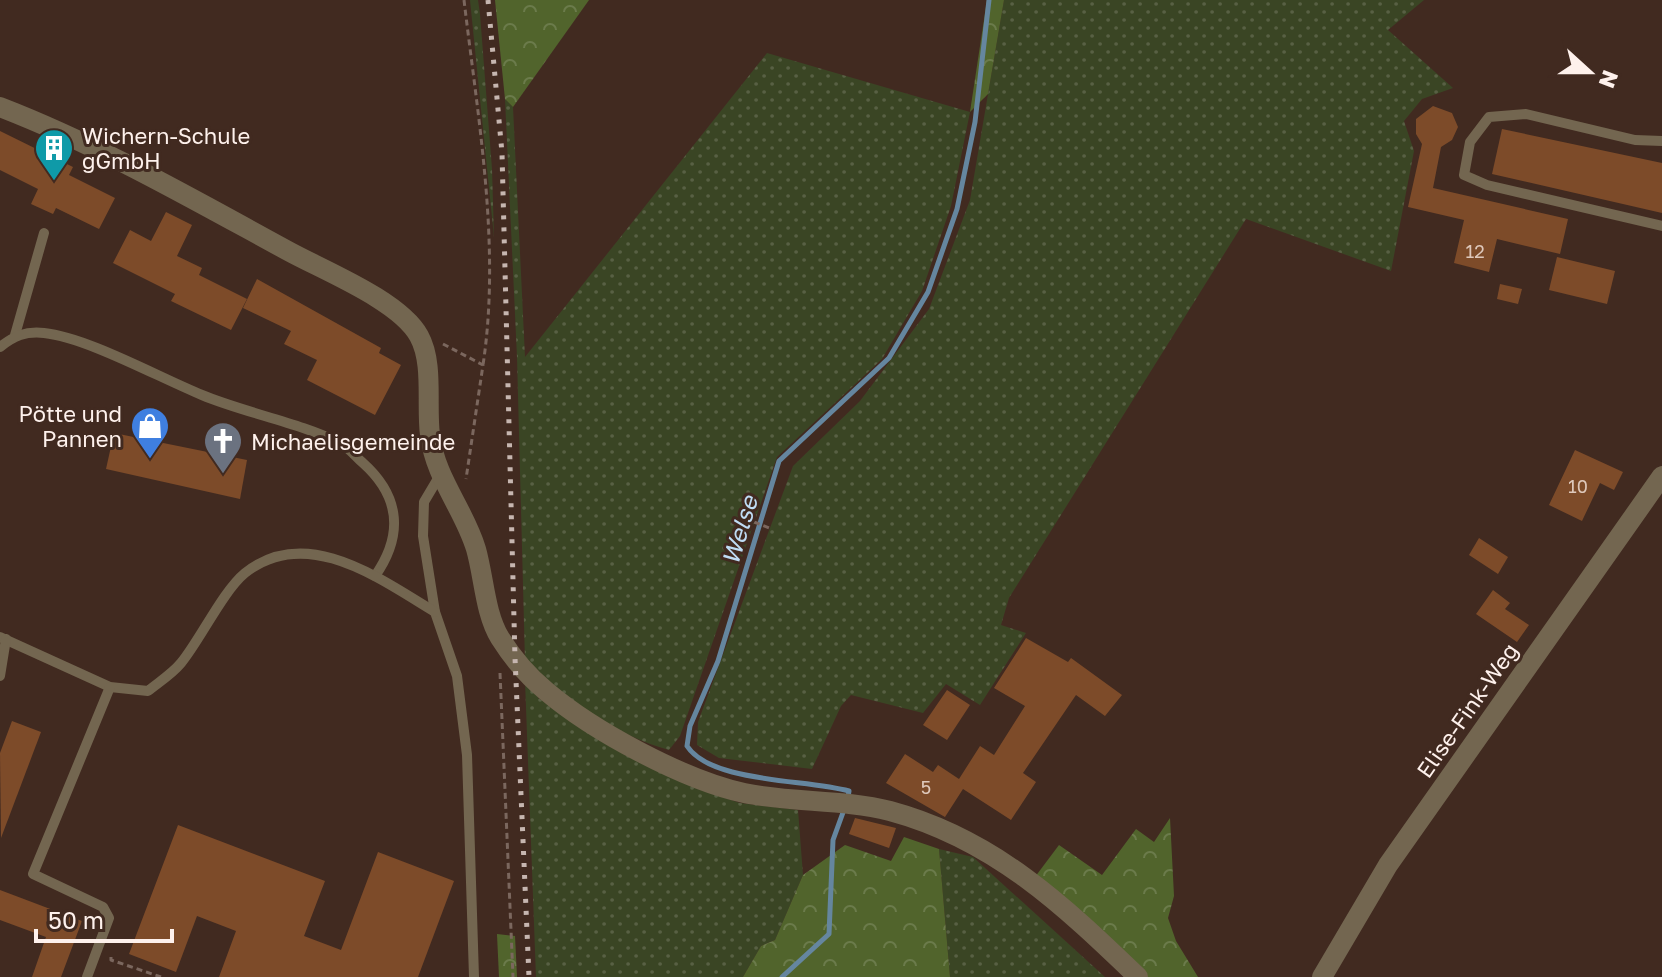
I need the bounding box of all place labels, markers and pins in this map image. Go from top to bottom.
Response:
place label: Wichern-Schule gGmbH [82,122,250,174]
building icon: Wichern-Schule gGmbH [33,127,75,182]
place label: Pötte und Pannen [19,400,122,452]
shop icon: Pötte und Pannen [129,405,171,460]
church icon: Michaelisgemeinde [202,420,244,475]
place label: Michaelisgemeinde [251,428,455,455]

